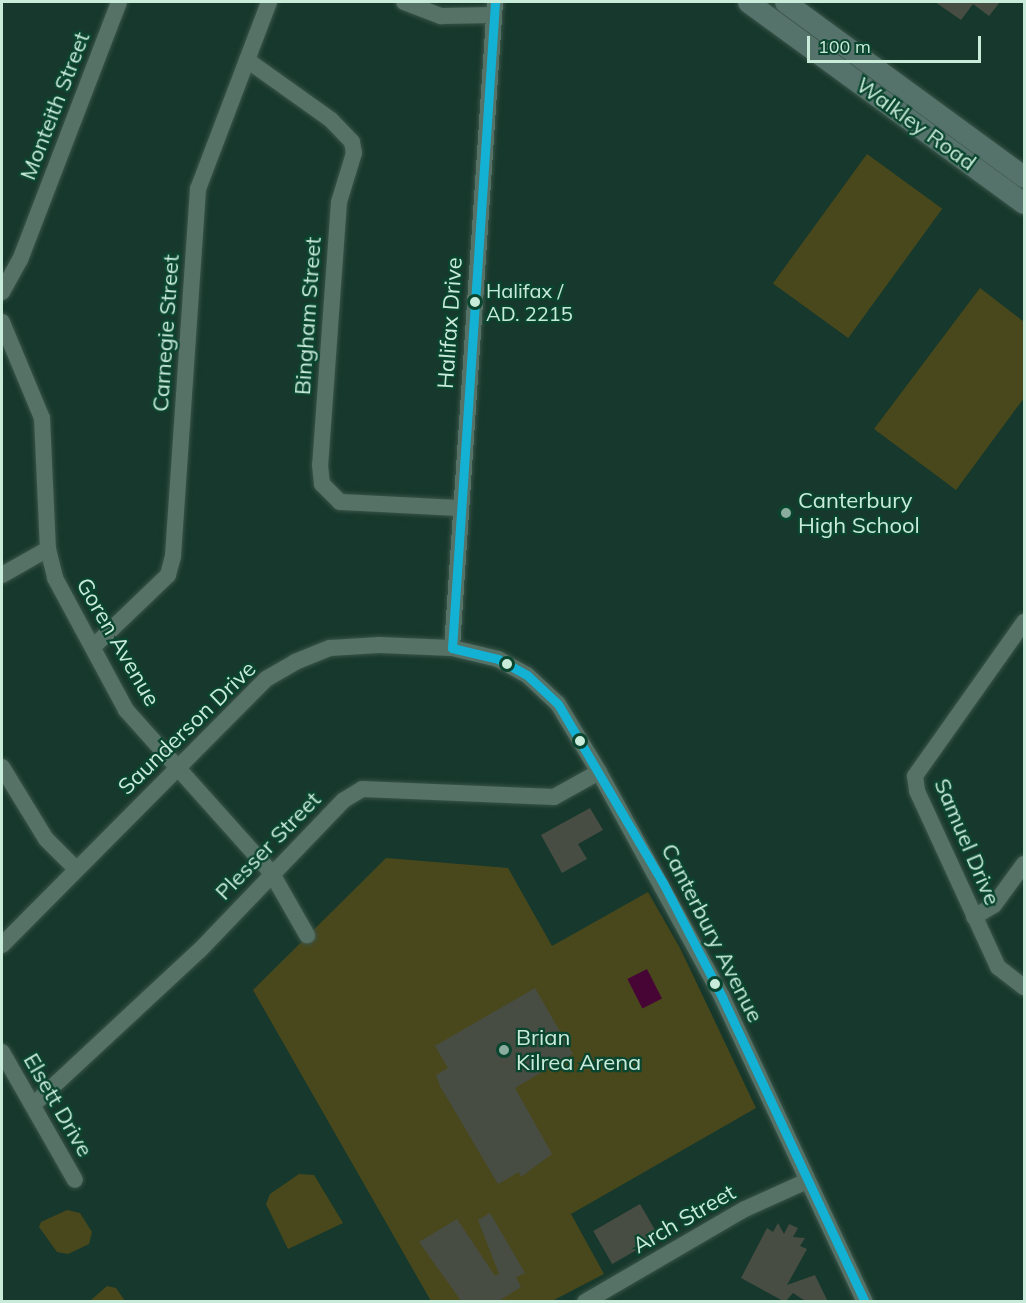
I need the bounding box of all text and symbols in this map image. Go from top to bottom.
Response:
scale bar [810,24,984,62]
street label: Monteith Street [15,28,95,184]
text: 100 m [818,35,871,58]
street label: Walkley Road [851,72,981,176]
street label: Bingham Street [289,236,327,396]
street label: Carnegie Street [147,253,185,413]
street label: Halifax Drive [432,256,468,390]
place label: Halifax / AD. 2215 [486,278,573,325]
marker: Halifax / AD. 2215 [469,296,481,308]
place label: Canterbury High School [798,487,920,538]
marker: Canterbury High School [779,506,793,520]
street label: Goren Avenue [71,573,165,711]
street label: Saunderson Drive [113,656,261,800]
unlabelled marker [501,658,513,670]
unlabelled marker [574,735,586,747]
street label: Samuel Drive [928,775,1006,909]
street label: Plesser Street [210,787,326,905]
street label: Canterbury Avenue [656,839,768,1027]
unlabelled marker [709,978,721,990]
place label: Brian Kilrea Arena [516,1024,641,1076]
marker: Brian Kilrea Arena [497,1043,511,1057]
street label: Elsett Drive [18,1049,98,1161]
street label: Arch Street [628,1179,740,1259]

